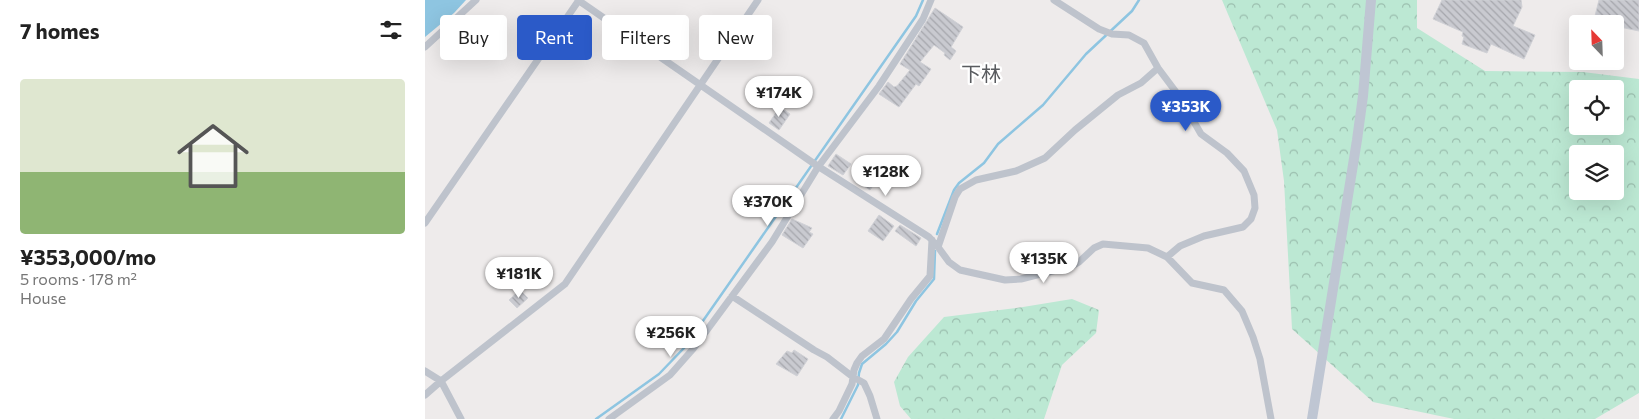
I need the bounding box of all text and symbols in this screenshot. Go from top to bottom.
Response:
chip: Buy [440,15,507,60]
chip: Rent [517,15,592,60]
chip: Filters [602,15,689,60]
chip: New [699,15,772,60]
north arrow [1569,15,1624,70]
map controls [1569,15,1624,200]
icon: filters [377,16,405,44]
text: 7 homes [20,18,99,43]
district label: 下林 [961,61,1001,85]
pin: ¥174K [744,76,814,118]
button: locate [1569,80,1624,135]
text: ¥174K [756,82,802,101]
pin: ¥353K [1151,90,1221,132]
text: ¥353K [1161,96,1211,115]
icon: home [168,111,258,201]
button: layers [1569,145,1624,200]
pin: ¥128K [851,154,921,197]
text: ¥128K [862,161,910,180]
pin: ¥370K [733,184,803,227]
text: ¥370K [743,191,793,210]
pin: ¥135K [1009,242,1079,284]
text: ¥353,000/mo [20,244,156,269]
text: ¥135K [1020,248,1068,267]
pin: ¥181K [484,256,554,299]
text: ¥181K [496,263,542,282]
text: 5 rooms · 178 m² [20,269,137,288]
text: House [20,288,66,307]
pin: ¥256K [636,316,706,358]
text: ¥256K [646,322,696,341]

